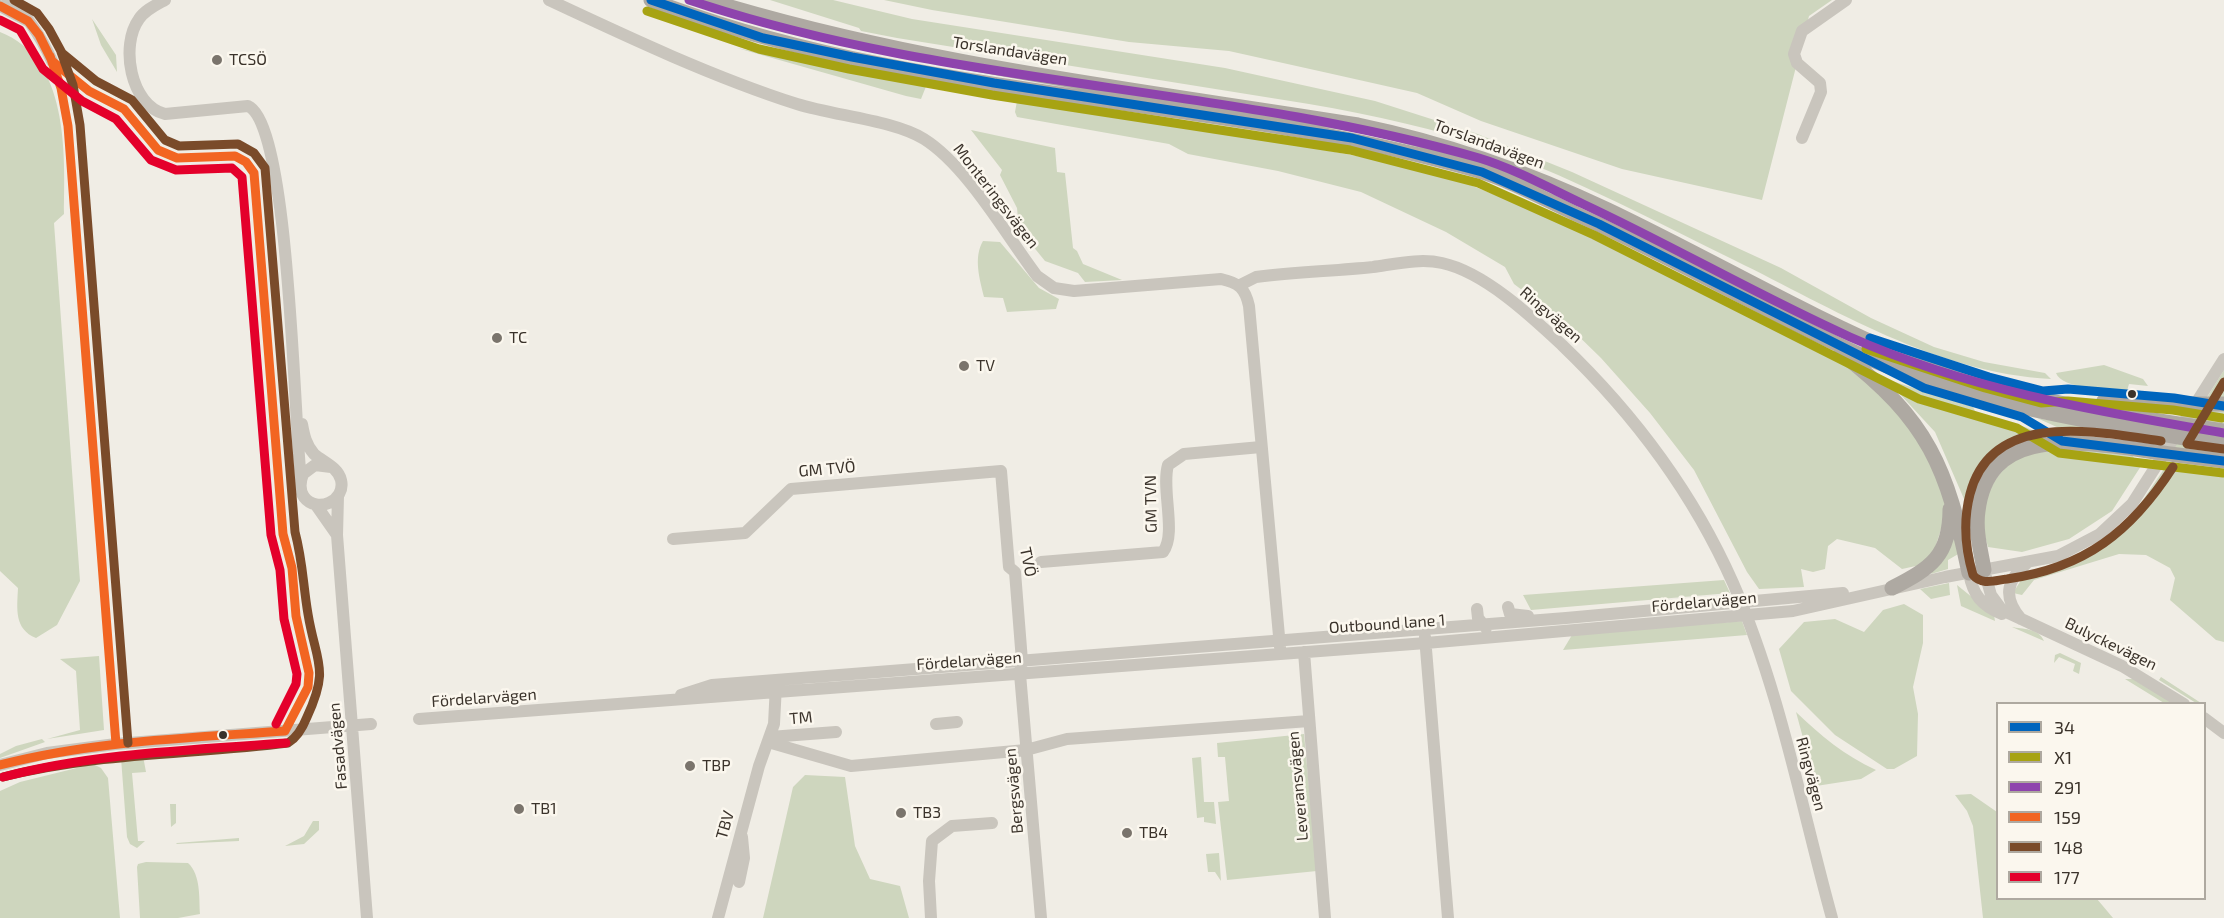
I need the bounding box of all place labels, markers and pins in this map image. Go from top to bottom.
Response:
place label: TCSÖ [229,50,267,70]
marker: TCSÖ [210,53,224,67]
place label: TC [509,328,527,348]
marker: TC [490,331,504,345]
place label: TV [976,356,995,376]
marker: TV [957,359,971,373]
unlabelled marker [2126,388,2138,400]
unlabelled marker [217,729,229,741]
place label: TBP [702,756,731,776]
marker: TBP [683,759,697,773]
place label: TB1 [531,799,557,819]
marker: TB1 [512,802,526,816]
place label: TB3 [913,803,941,823]
marker: TB3 [894,806,908,820]
place label: TB4 [1139,823,1168,843]
marker: TB4 [1120,826,1134,840]

